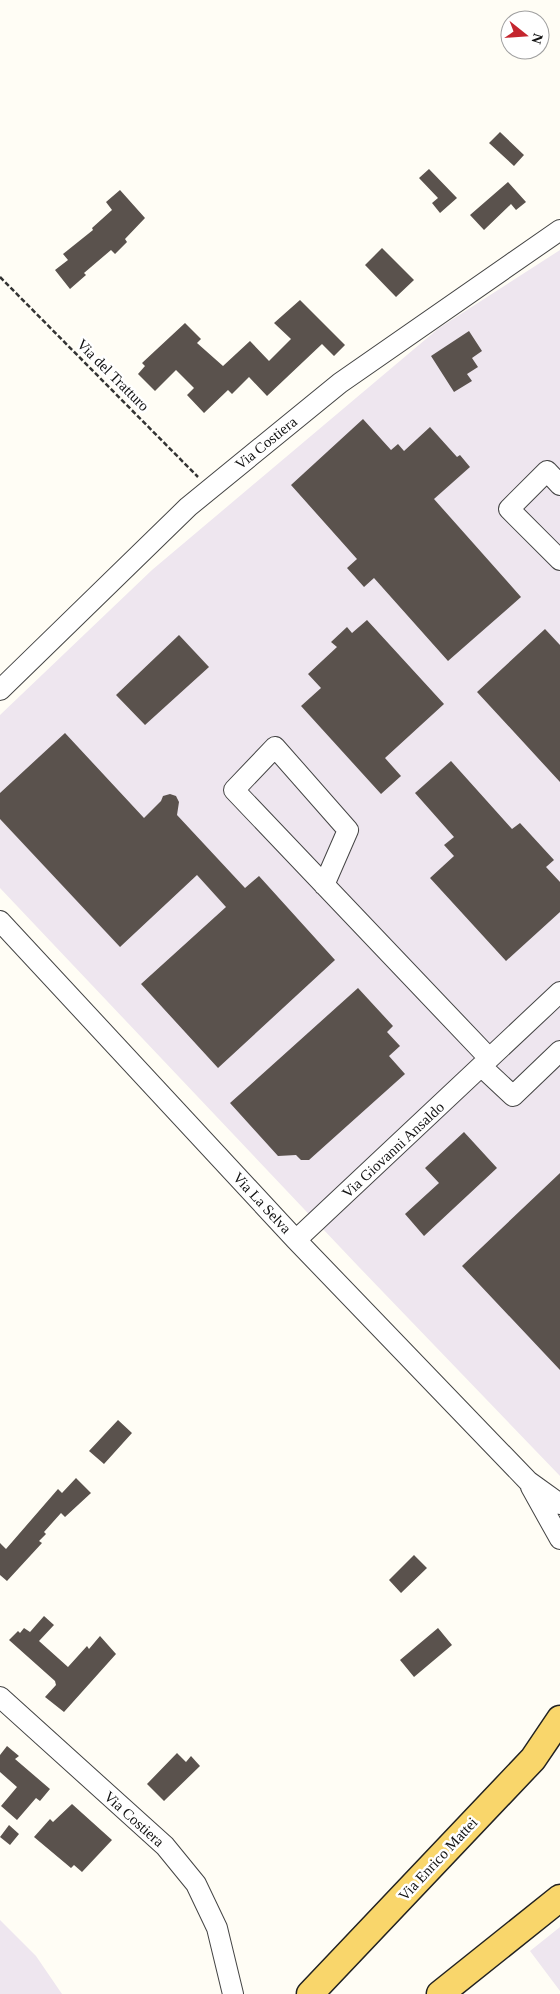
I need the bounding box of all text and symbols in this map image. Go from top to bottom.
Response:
north arrow [500,10,550,60]
text: N [528,32,546,46]
street label: Via del Tratturo [74,336,152,414]
street label: Via Costiera [232,413,300,473]
street label: Via Giovanni Ansaldo [339,1099,447,1201]
street label: Via La Selva [230,1169,294,1237]
street label: Via Costiera [101,1788,167,1850]
street label: Via Enrico Mattei [396,1814,480,1904]

